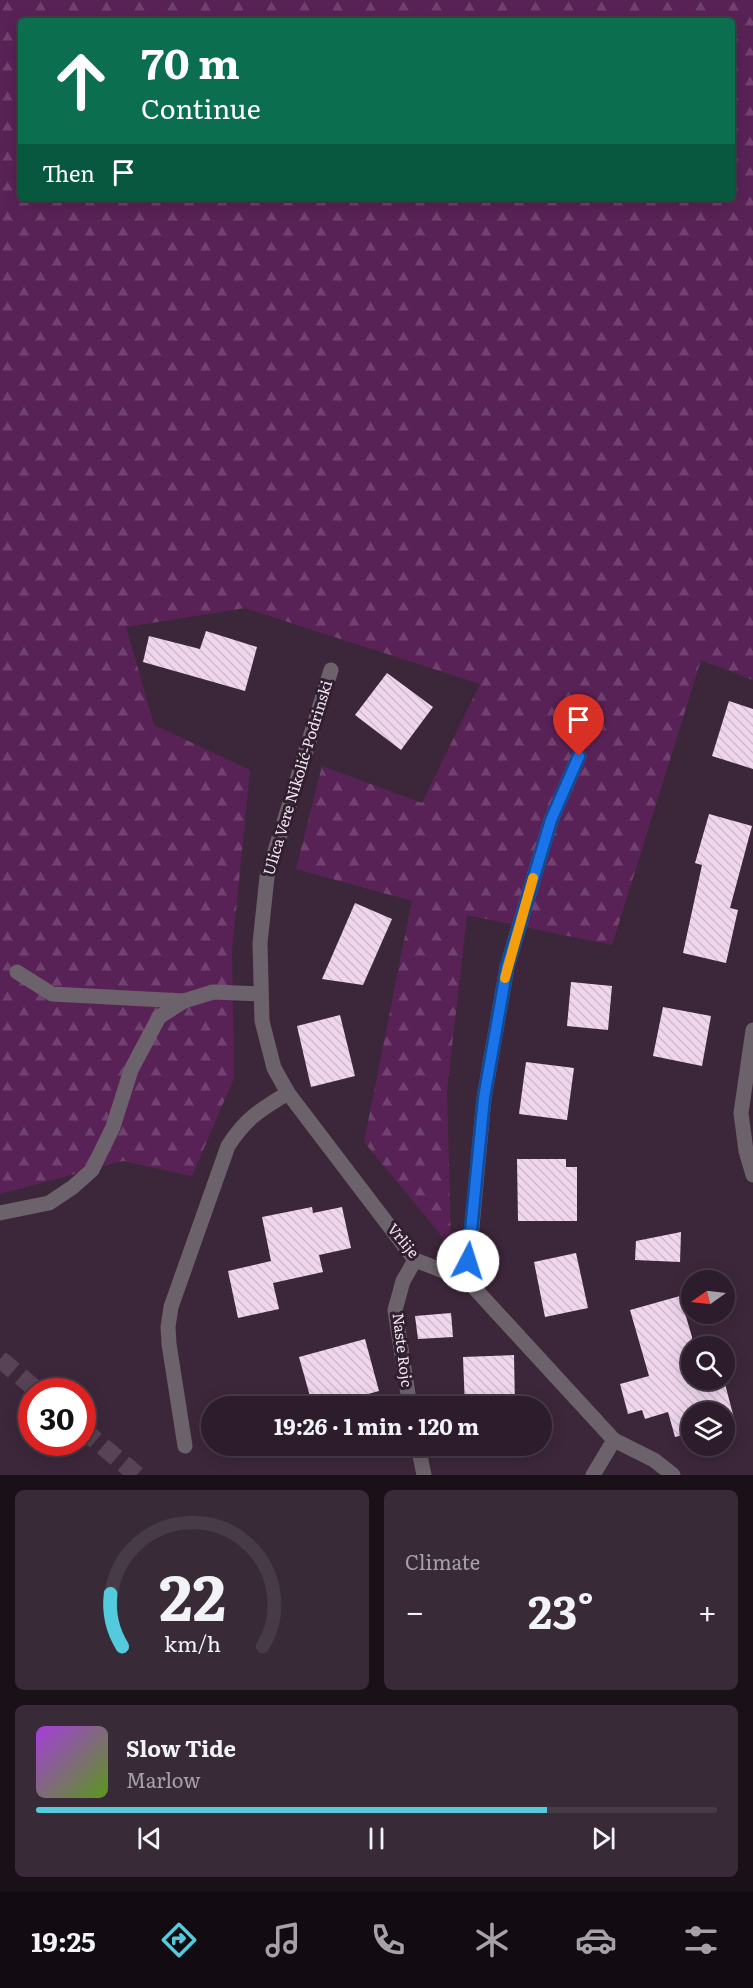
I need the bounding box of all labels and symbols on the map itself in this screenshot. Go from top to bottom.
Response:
street label: Ulica Vere Nikolić-Podrinski [256,677,337,878]
pin [553,694,604,756]
street label: Vrlije [383,1218,426,1263]
position arrow [436,1229,500,1293]
north arrow [681,1270,735,1324]
street label: Naste Rojc [388,1311,420,1389]
speed limit sign: 30 [18,1378,96,1456]

